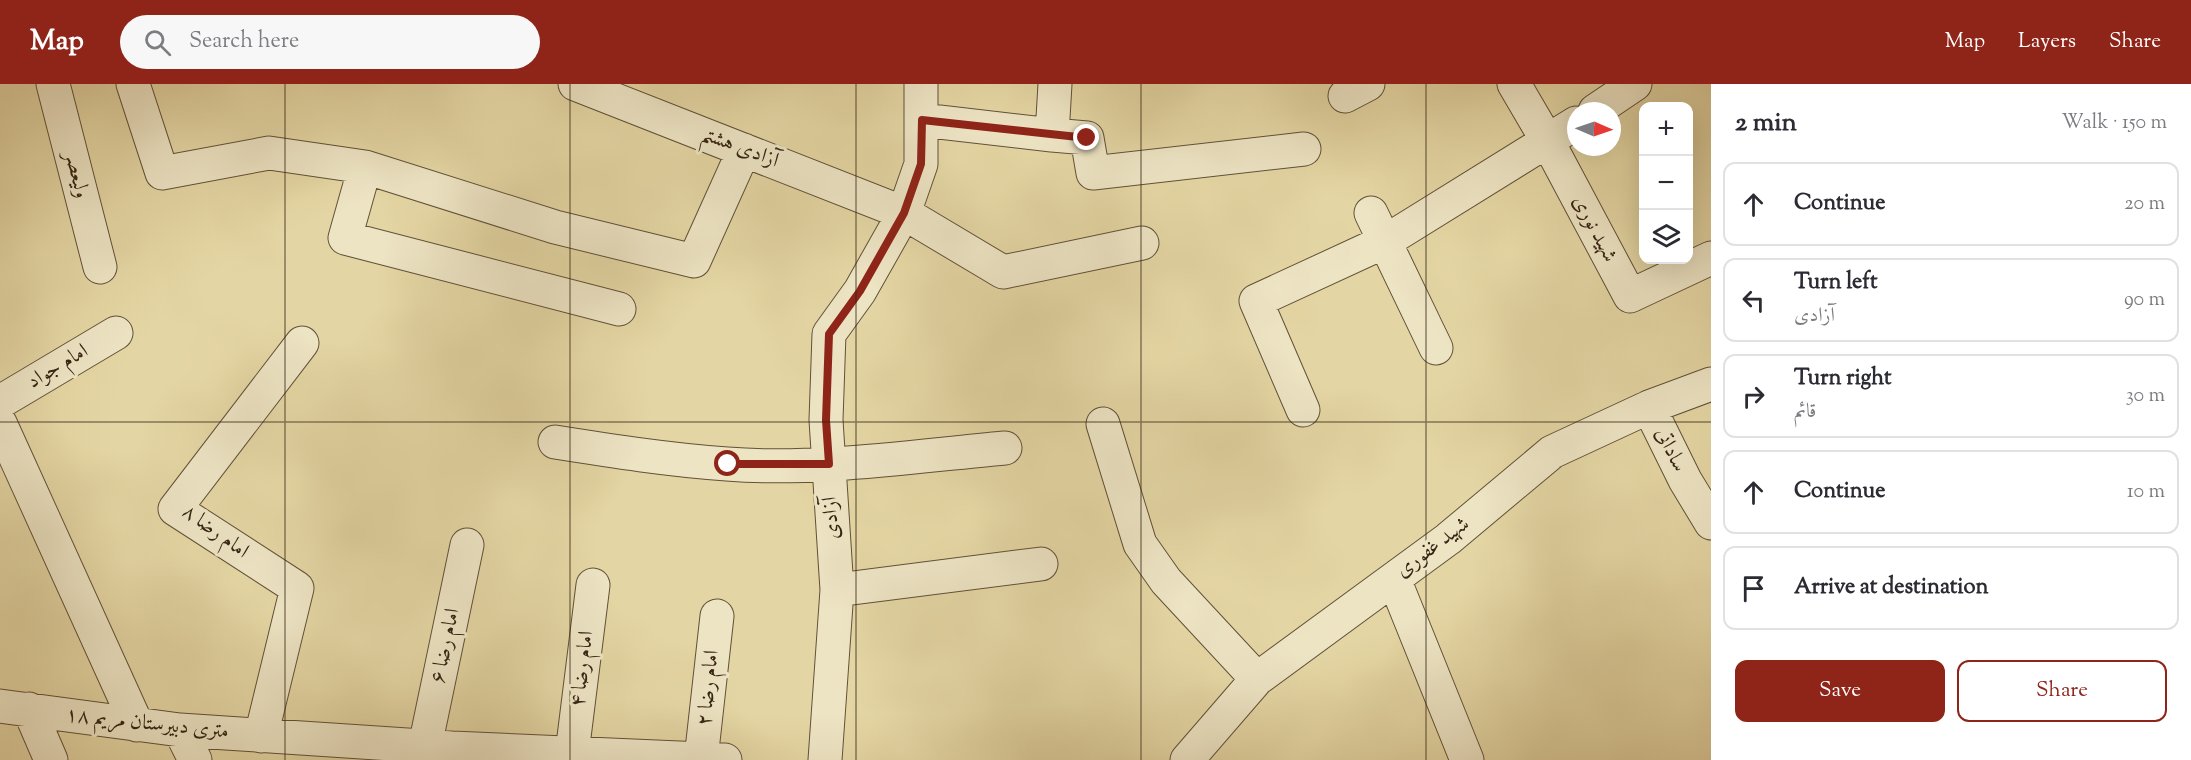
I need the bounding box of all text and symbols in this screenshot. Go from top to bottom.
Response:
search box [120,15,540,69]
text: Map [30,22,84,62]
icon: search [141,26,174,59]
text: Search here [189,26,299,58]
text: Map [1945,27,1985,57]
text: Layers [2018,27,2076,57]
text: Share [2109,27,2161,57]
north arrow [1567,102,1621,156]
map controls [1639,102,1693,264]
button: + [1639,102,1693,156]
text: 2 min [1735,105,1797,142]
text: Walk · 150 m [2061,109,2167,138]
street label: آزادی هشتم [696,120,785,181]
route end [1073,124,1099,150]
street label: ولیعصر [55,147,96,202]
button: − [1639,156,1693,210]
icon: ahead [1737,188,1770,221]
text: Continue [1794,188,1885,220]
street label: شهید نوری [1564,190,1624,268]
text: 20 m [2124,190,2165,219]
button: layers [1639,210,1693,264]
text: Turn left [1794,267,1877,299]
icon: left [1737,284,1770,317]
text: 90 m [2124,286,2165,315]
text: آزادی [1794,302,1835,331]
street label: امام جواد [22,337,95,398]
text: Turn right [1794,363,1891,395]
icon: right [1737,380,1770,413]
text: 30 m [2126,382,2165,411]
text: قائم [1794,398,1816,427]
street label: ساداتی [1646,423,1694,477]
route start [714,450,740,476]
icon: ahead [1737,476,1770,509]
text: Continue [1794,476,1885,508]
text: 10 m [2127,478,2165,507]
street label: آزادی [815,493,848,540]
street label: امام رضا ۸ [175,497,255,567]
street label: شهید غفوری [1390,510,1476,586]
icon: arrive [1737,572,1770,605]
text: Arrive at destination [1794,572,1989,604]
street label: امام رضا ۶ [423,606,470,687]
street label: امام رضا ۴ [563,629,604,709]
street label: امام رضا ۲ [690,649,729,728]
button: Save [1735,660,1945,722]
button: Share [1957,660,2167,722]
street label: ۱۸ متری دبیرستان مریم [64,701,230,748]

